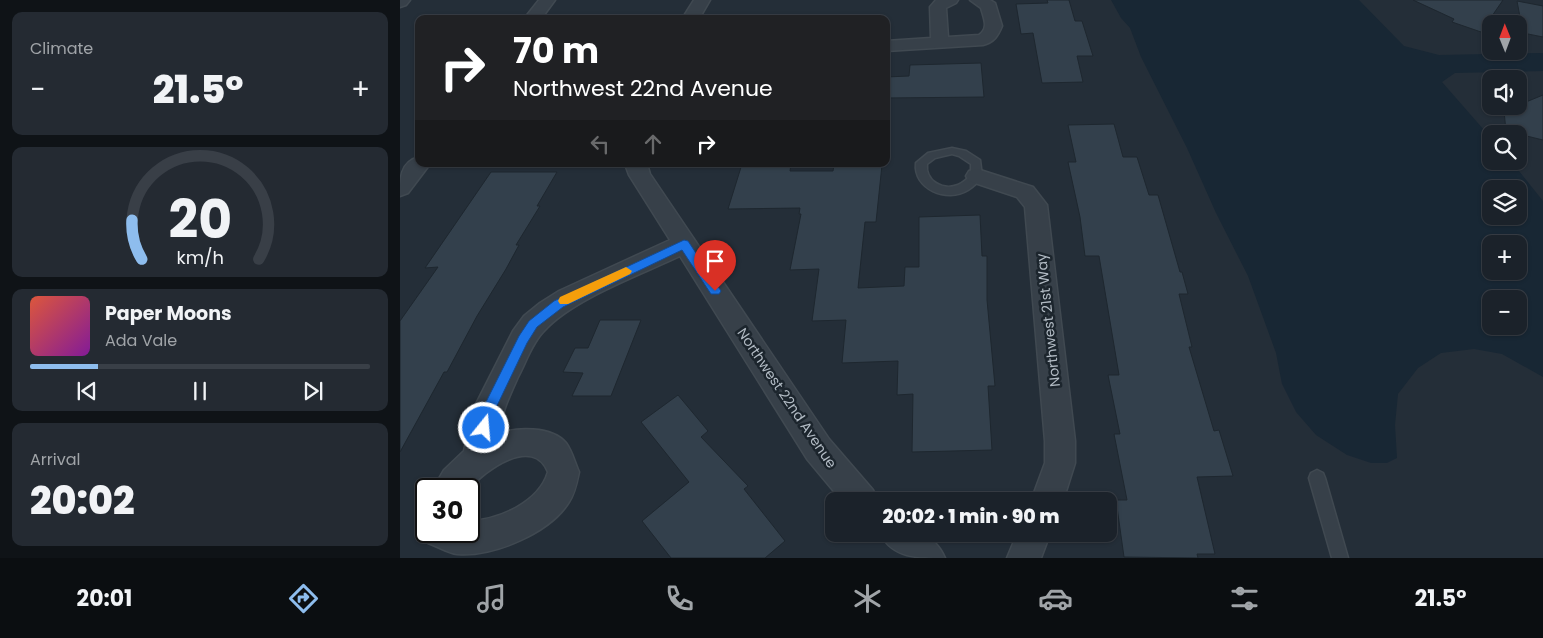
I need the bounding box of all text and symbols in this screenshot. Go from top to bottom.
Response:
north arrow [1482,15,1528,60]
map controls [1482,15,1527,335]
text: 70 m [513,26,599,75]
icon: right [430,35,495,100]
text: Climate [30,37,93,60]
text: 21.5° [153,63,244,116]
text: − [30,70,45,109]
text: + [351,70,370,109]
button: sound [1482,70,1527,115]
text: Northwest 22nd Avenue [513,73,773,104]
button: search [1482,125,1527,170]
icon: left [586,130,614,158]
icon: ahead [639,130,667,158]
icon: right [692,130,720,158]
button: layers [1482,180,1527,225]
text: 20 [168,183,232,256]
button: + [1482,235,1527,280]
pin [694,240,736,291]
text: km/h [176,245,224,270]
icon: arrive [701,247,729,275]
street label: Northwest 21st Way [1031,252,1065,388]
button: − [1482,290,1527,335]
text: Paper Moons [105,300,232,327]
street label: Northwest 22nd Avenue [733,324,842,472]
text: Ada Vale [105,329,177,352]
icon: previous [73,377,101,405]
icon: pause [186,377,214,405]
icon: next [299,377,327,405]
position arrow [457,401,509,453]
text: Arrival [30,448,80,471]
text: 20:02 [30,474,135,527]
speed limit sign: 30 [415,478,480,543]
text: 20:02 · 1 min · 90 m [882,503,1060,530]
icon: directions [286,581,321,616]
icon: music [474,581,509,616]
icon: phone [662,581,697,616]
icon: climate [850,581,885,616]
icon: car [1038,581,1073,616]
icon: filters [1227,581,1262,616]
text: 20:01 [77,583,132,614]
text: 21.5° [1415,583,1466,614]

